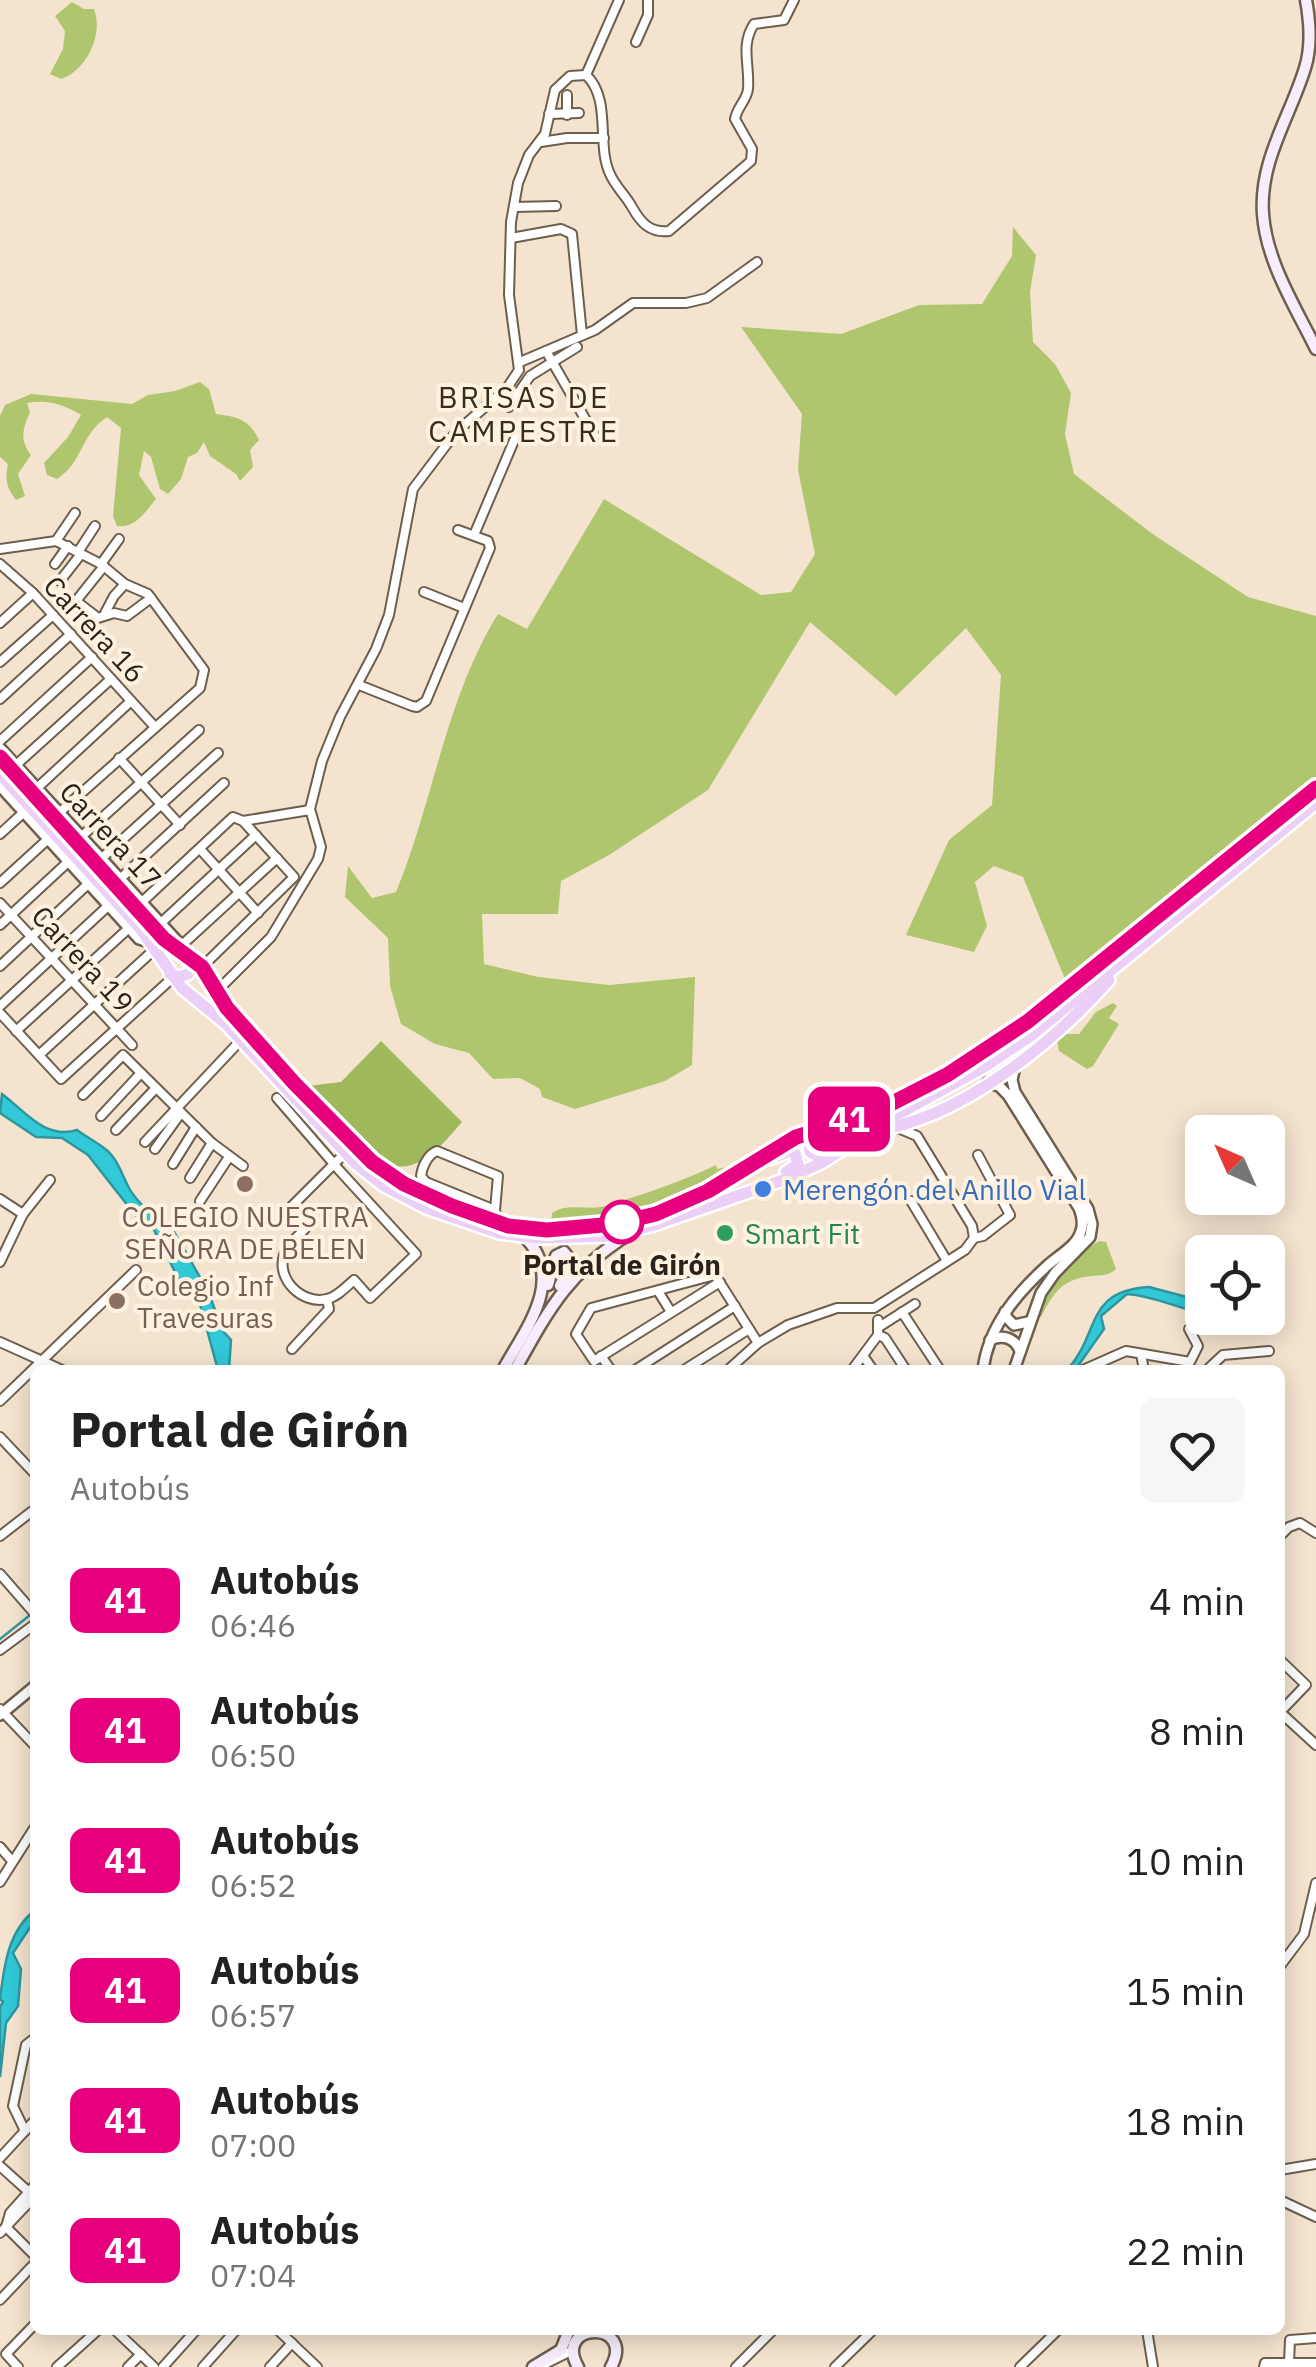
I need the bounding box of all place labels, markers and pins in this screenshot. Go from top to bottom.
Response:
place label: Merengón del Anillo Vial [783,1171,1086,1208]
marker: COLEGIO NUESTRA SEÑORA DE BELEN [234,1173,256,1195]
marker: Merengón del Anillo Vial [752,1178,774,1200]
place label: COLEGIO NUESTRA SEÑORA DE BELEN [121,1198,369,1267]
marker: Portal de Girón [601,1201,643,1243]
place label: Smart Fit [745,1215,860,1252]
marker: Smart Fit [714,1222,736,1244]
place label: Portal de Girón [523,1246,721,1283]
place label: Colegio Inf Travesuras [137,1267,274,1336]
marker: Colegio Inf Travesuras [106,1290,128,1312]

